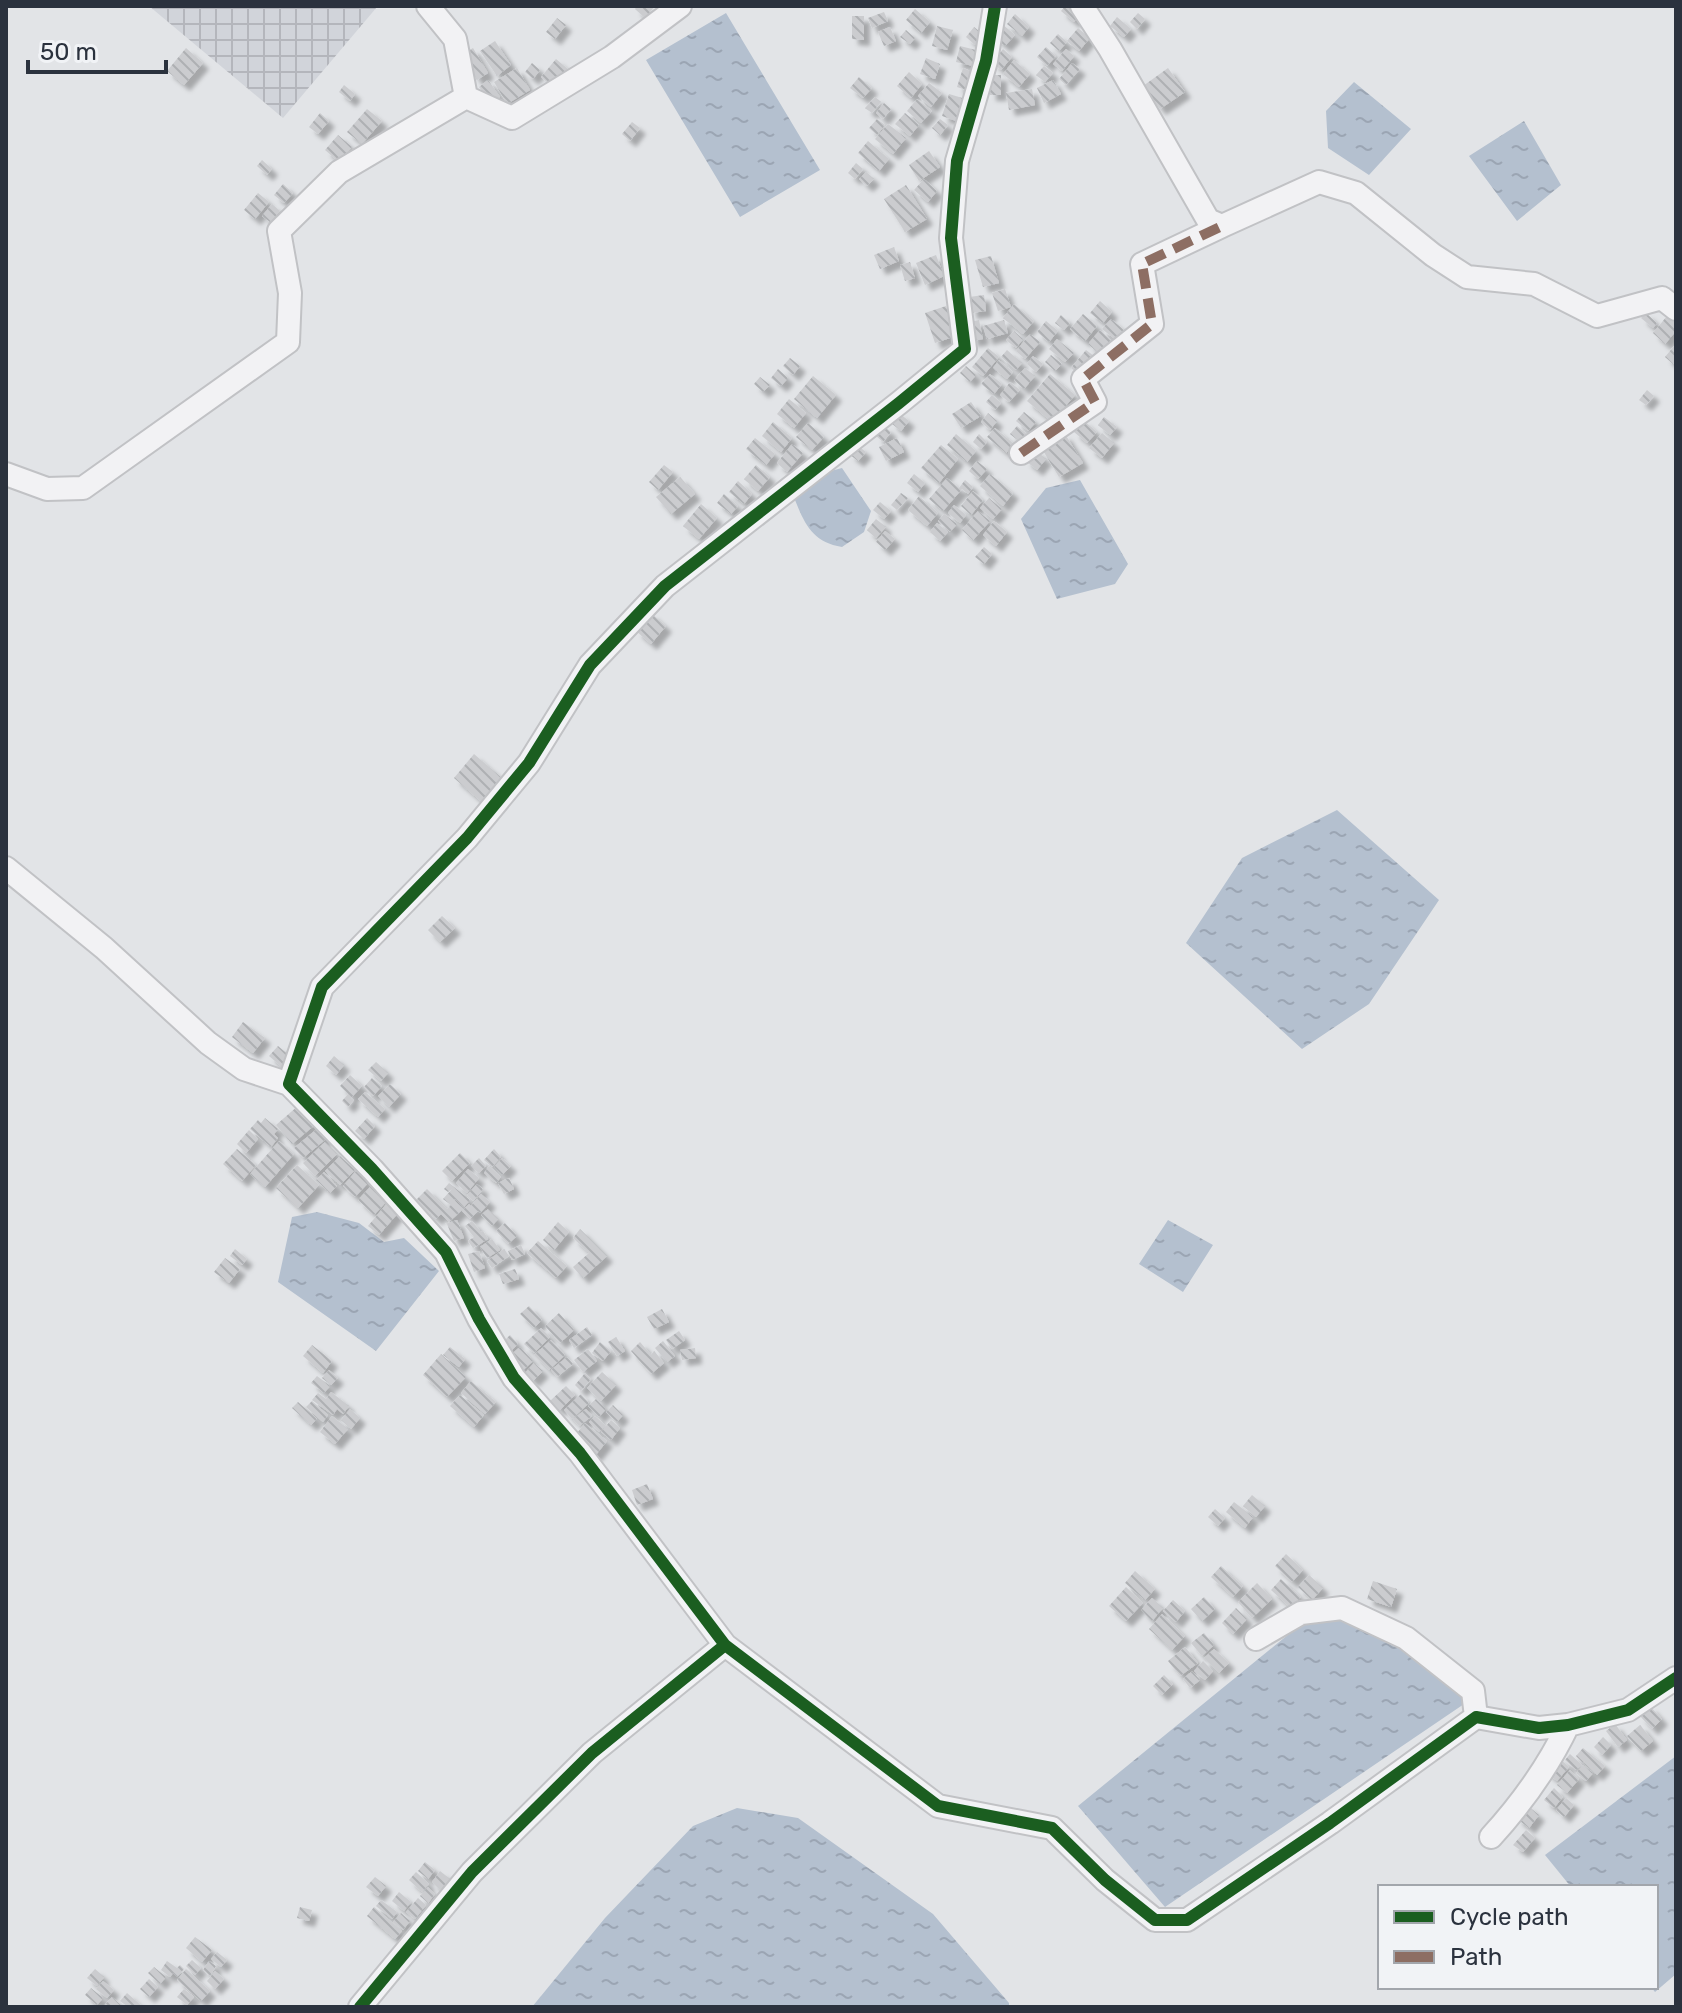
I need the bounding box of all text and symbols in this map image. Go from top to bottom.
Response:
scale bar [28,24,166,74]
text: 50 m [40,38,97,66]
legend [1378,1885,1658,1989]
text: Cycle path [1450,1903,1569,1931]
text: Path [1450,1943,1502,1971]

